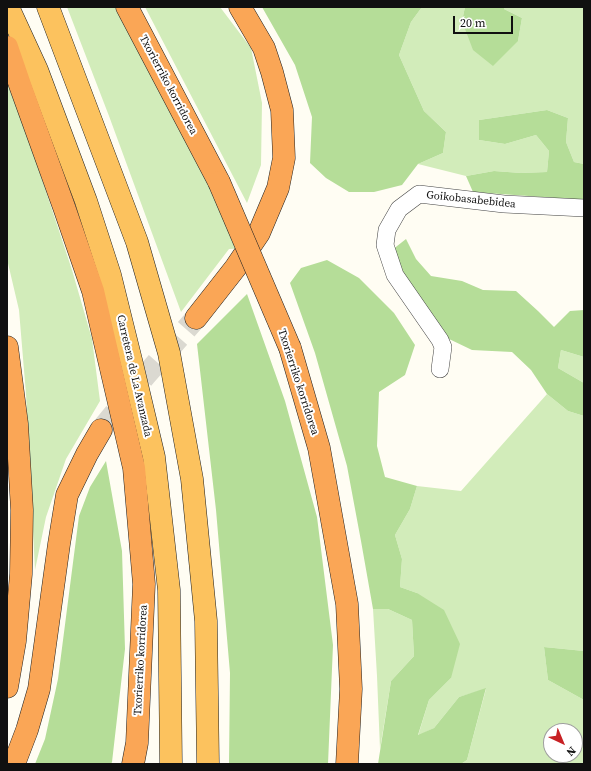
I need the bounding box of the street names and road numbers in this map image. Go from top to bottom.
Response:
street label: Txorierriko korridorea [136,33,200,137]
street label: Goikobasabebidea [426,189,516,211]
street label: Carretera de La Avanzada [114,314,154,438]
street label: Txorierriko korridorea [275,327,321,437]
street label: Txorierriko korridorea [132,604,150,716]

